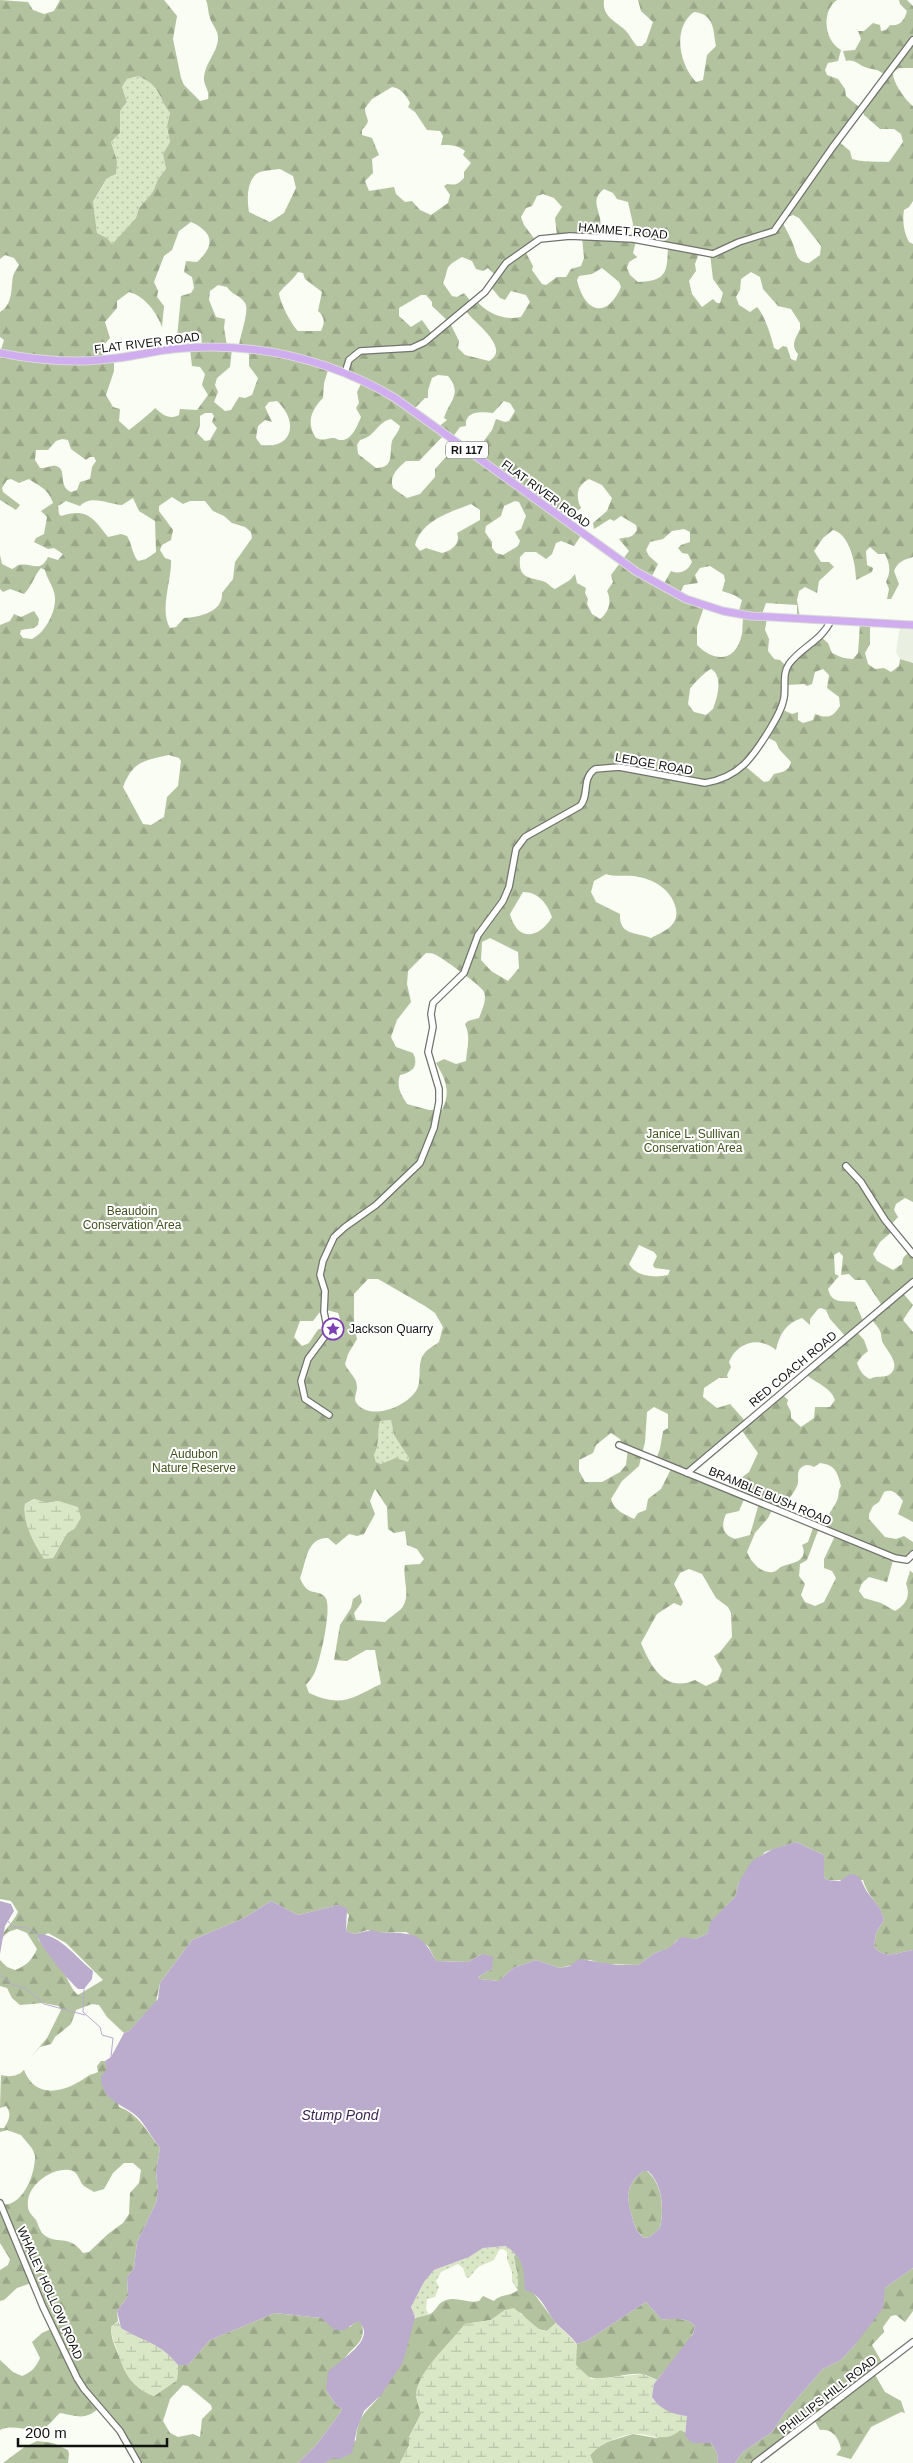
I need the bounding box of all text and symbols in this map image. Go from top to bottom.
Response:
street label: HAMMET ROAD [578,220,669,242]
street label: FLAT RIVER ROAD [93,330,201,356]
road number: RI 117 [446,442,488,458]
street label: FLAT RIVER ROAD [499,457,593,531]
street label: LEDGE ROAD [614,750,694,778]
park label: Janice L. Sullivan Conservation Area [644,1127,743,1155]
park label: Beaudoin Conservation Area [83,1204,182,1232]
place icon: Jackson Quarry [321,1317,345,1341]
place label: Jackson Quarry [349,1322,433,1336]
street label: RED COACH ROAD [746,1328,840,1410]
park label: Audubon Nature Reserve [152,1447,236,1475]
street label: BRAMBLE BUSH ROAD [706,1464,834,1528]
water label: Stump Pond [301,2107,380,2123]
street label: WHALEY HOLLOW ROAD [14,2224,86,2362]
street label: PHILLIPS HILL ROAD [777,2353,879,2437]
scale bar [18,2416,166,2448]
text: 200 m [25,2424,67,2441]

